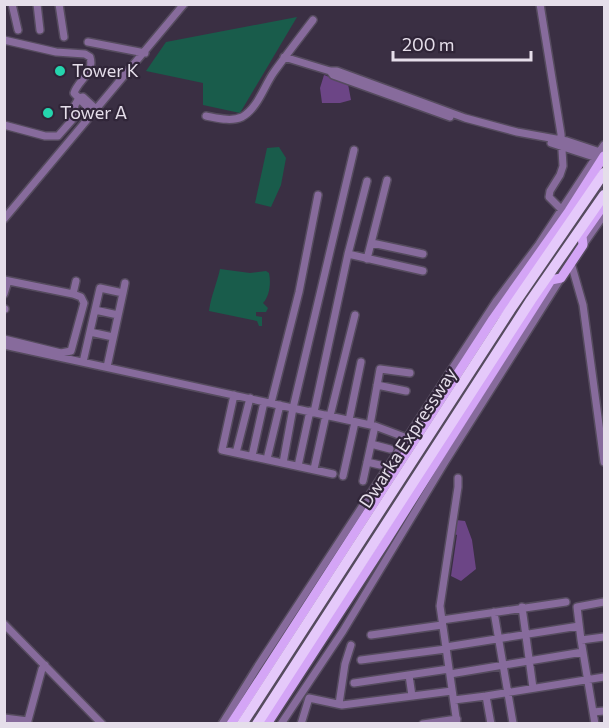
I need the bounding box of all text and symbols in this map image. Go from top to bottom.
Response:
scale bar [393,24,531,62]
text: 200 m [402,33,455,55]
place label: Tower K [72,59,139,81]
marker: Tower K [53,64,67,78]
place label: Tower A [60,101,127,123]
marker: Tower A [41,106,55,120]
street label: Dwarka Expressway [354,363,461,512]

